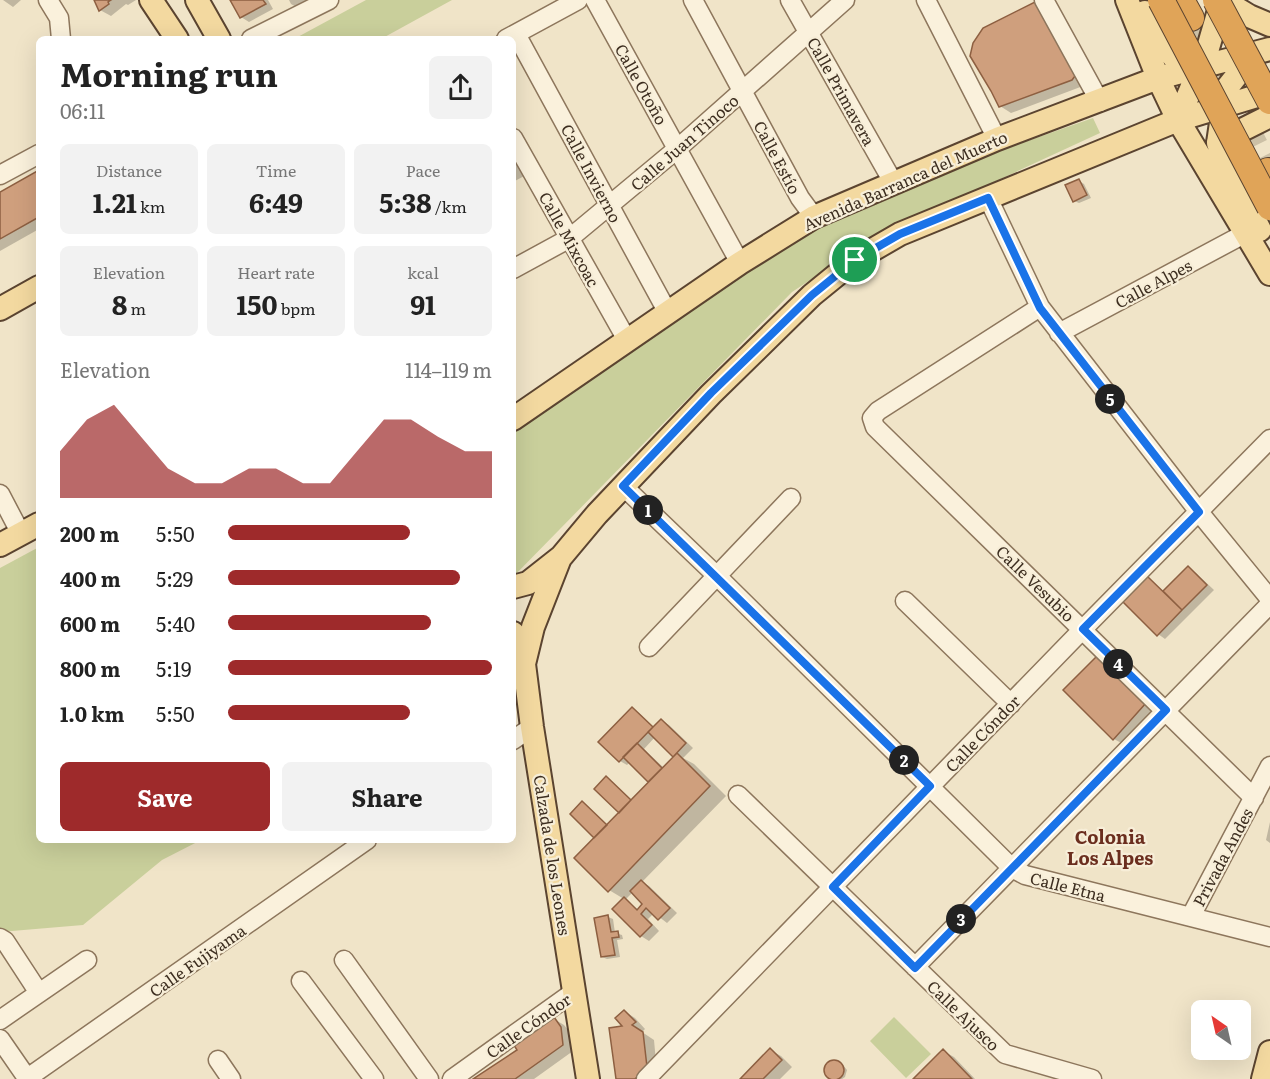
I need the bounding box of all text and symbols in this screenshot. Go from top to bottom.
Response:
street label: Calle Primavera [802,32,882,150]
street label: Calle Otoño [610,39,674,129]
text: Morning run [60,48,278,97]
button: share [429,56,492,119]
street label: Calle Juan Tinoco [625,88,743,196]
text: 06:11 [60,95,105,125]
street label: Calle Estío [749,116,807,198]
street label: Calle Invierno [556,119,628,227]
street label: Avenida Barranca del Muerto [799,124,1011,236]
text: Distance [96,158,162,182]
text: Time [256,158,296,182]
text: Pace [406,158,440,182]
text: 1.21 [93,182,137,221]
text: 6:49 [249,182,303,221]
text: 5:38 [379,182,432,221]
street label: Calle Mixcoac [534,187,606,291]
text: km [137,194,165,218]
text: /km [432,194,467,218]
pin [829,234,880,285]
icon: arrive [838,243,871,276]
street label: Calle Alpes [1110,253,1196,313]
text: Elevation [93,260,165,284]
text: Heart rate [237,260,315,284]
text: kcal [407,260,439,284]
text: 8 [112,284,127,323]
text: 150 [237,284,277,323]
text: 91 [410,284,436,323]
text: m [127,296,146,320]
text: bpm [277,296,315,320]
text: Elevation [60,354,150,384]
text: 114–119 m [405,354,492,384]
pin: 5 [1095,384,1125,414]
text: 5 [1106,387,1114,411]
pin: 1 [633,495,663,525]
text: 1 [645,498,651,522]
text: 200 m [60,518,119,548]
text: 5:50 [156,518,195,548]
street label: Calle Vesubio [991,539,1081,627]
text: 400 m [60,563,121,593]
text: 5:29 [156,563,193,593]
text: 600 m [60,608,120,638]
text: 5:40 [156,608,195,638]
pin: 4 [1103,649,1133,679]
text: 4 [1113,652,1123,676]
text: 800 m [60,653,120,683]
text: 5:19 [156,653,191,683]
street label: Calle Cóndor [939,689,1025,777]
text: 1.0 km [60,698,125,728]
text: 5:50 [156,698,195,728]
pin: 2 [889,745,919,775]
text: 2 [900,748,908,772]
button: Save [60,762,270,831]
button: Share [282,762,492,831]
street label: Calzada de los Leones [528,773,578,937]
street label: Privada Andes [1186,804,1258,910]
district label: Colonia Los Alpes [1067,823,1153,871]
street label: Calle Etna [1028,865,1109,907]
pin: 3 [946,904,976,934]
text: 3 [957,907,965,931]
street label: Calle Fujiyama [144,918,250,1002]
street label: Calle Ajusco [922,974,1006,1056]
street label: Calle Cóndor [481,987,576,1063]
north arrow [1191,1000,1251,1060]
map controls [1191,1000,1251,1060]

